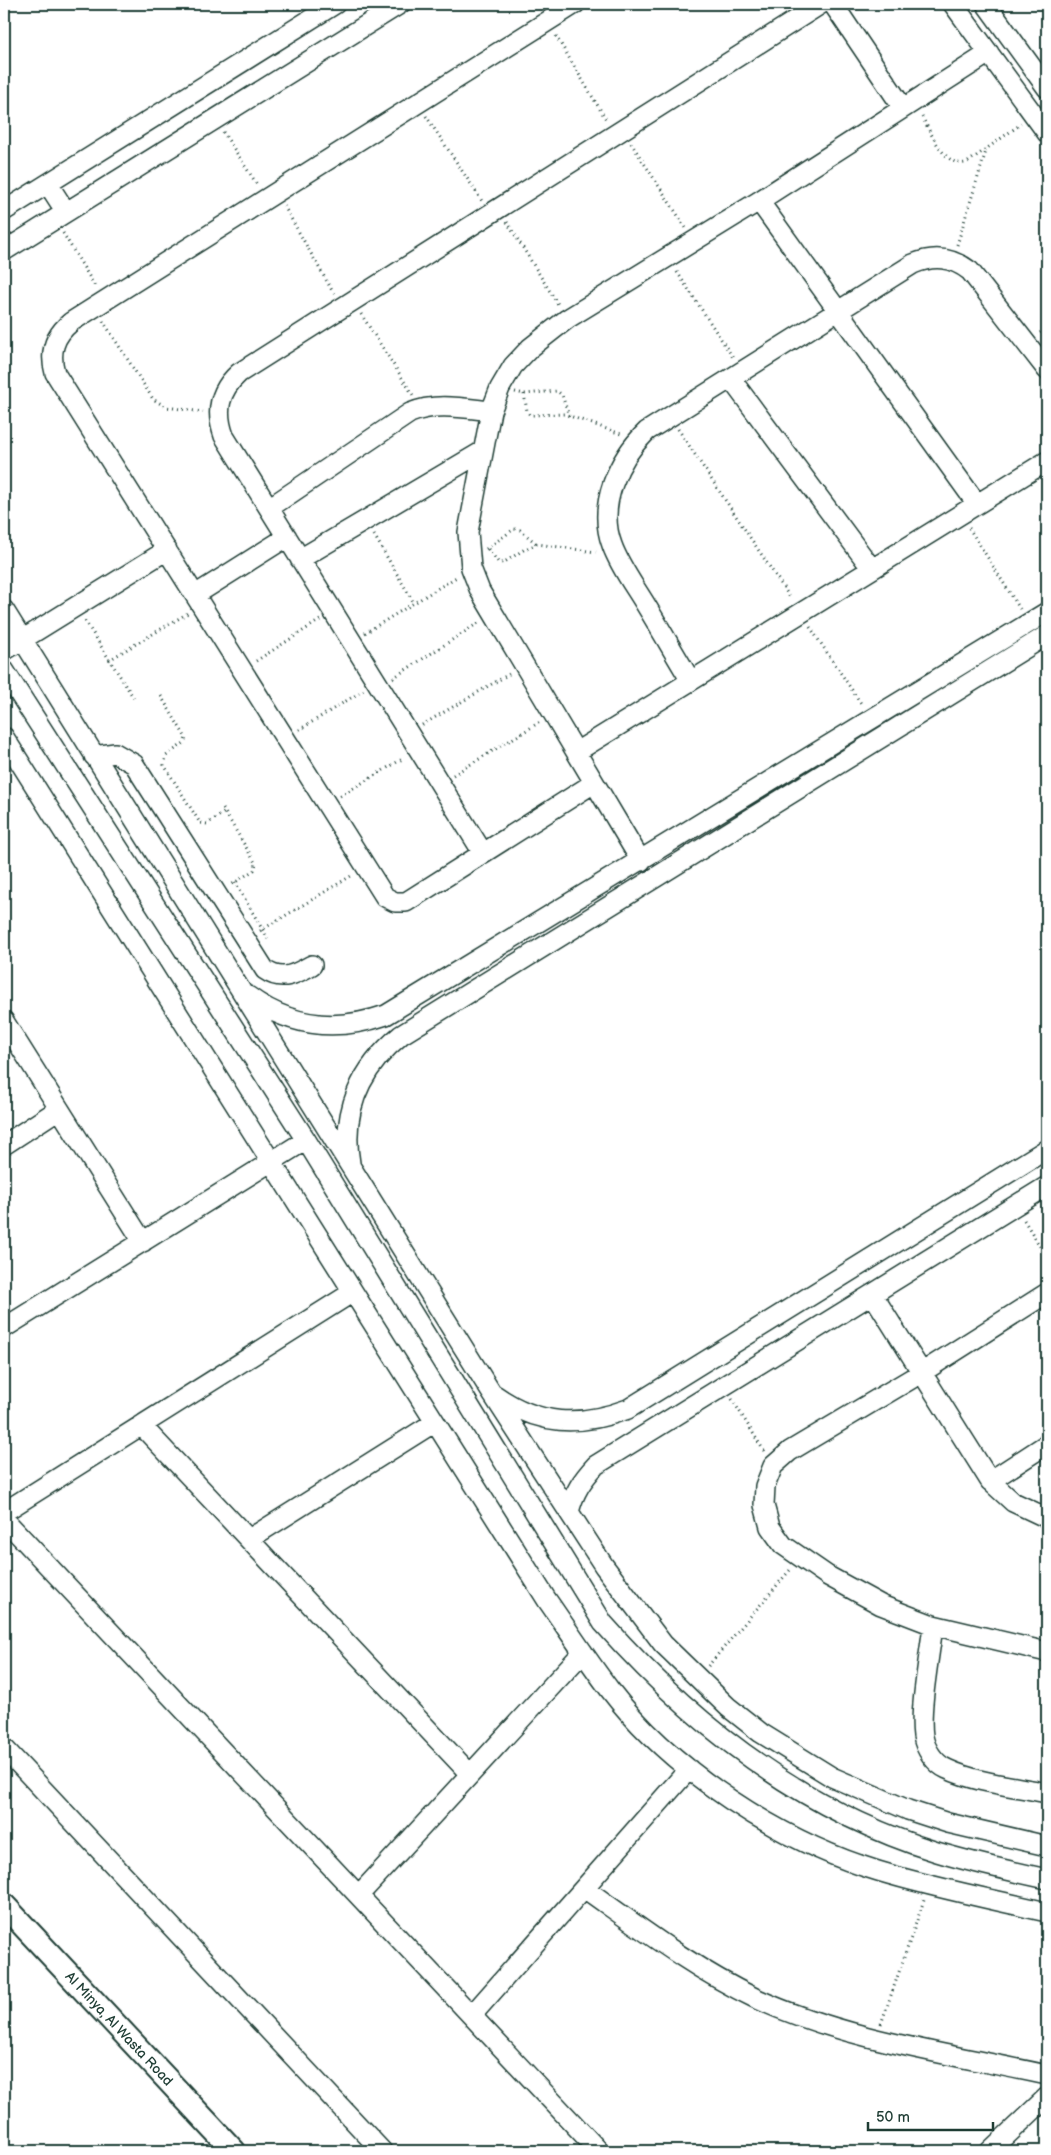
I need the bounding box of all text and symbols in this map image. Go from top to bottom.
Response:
street label: Al Minya, Al Wasta Road [62,1968,177,2089]
scale bar [868,2100,994,2132]
text: 50 m [876,2108,910,2127]

